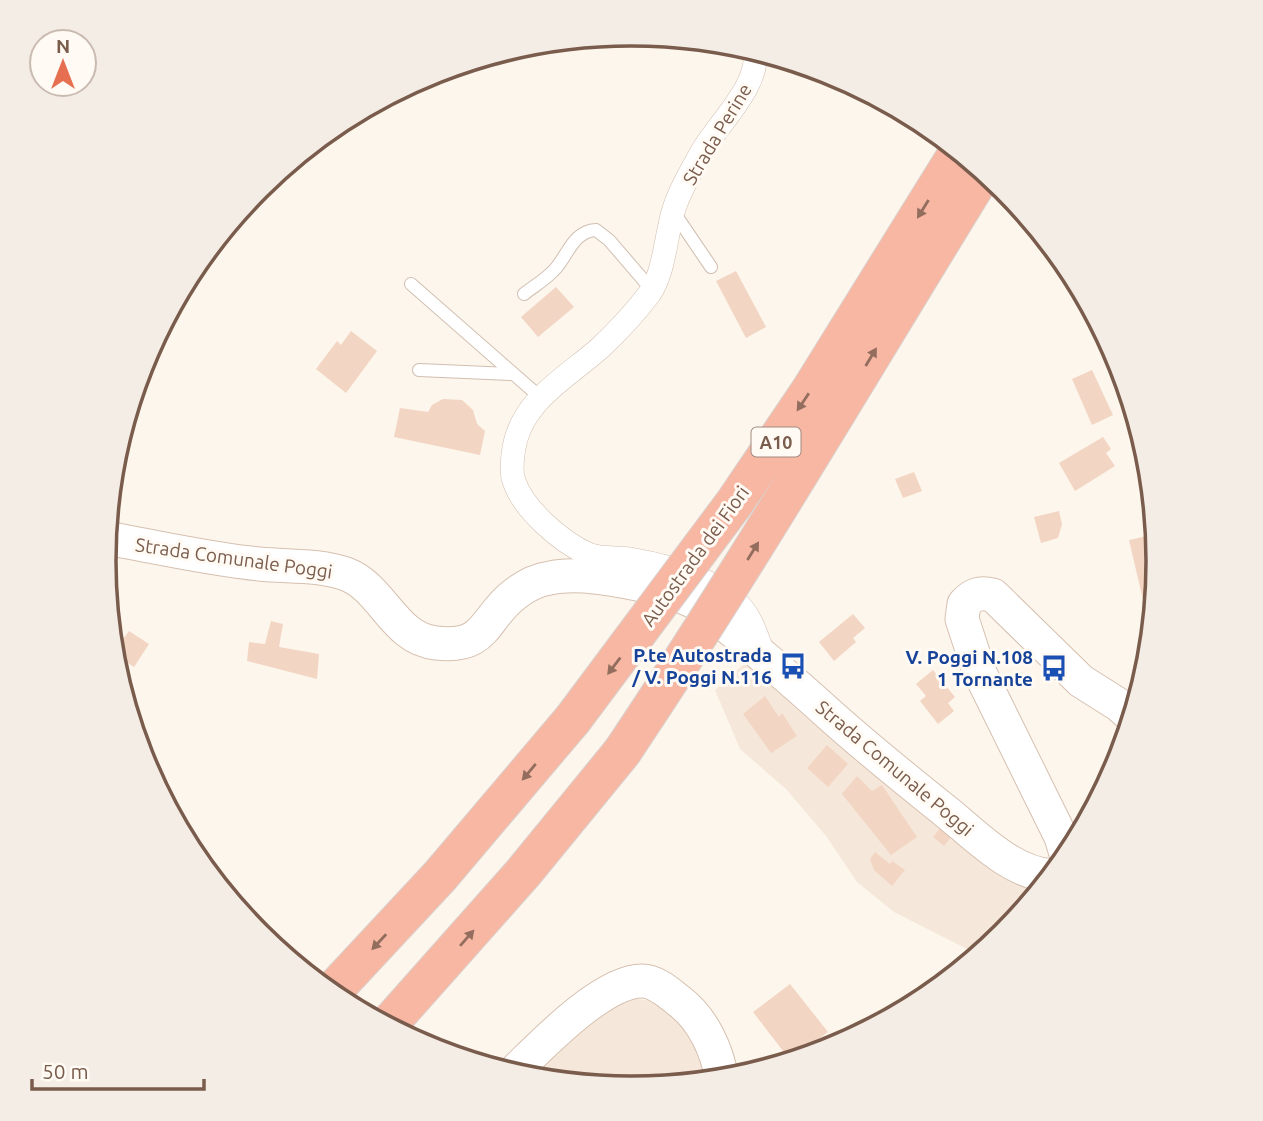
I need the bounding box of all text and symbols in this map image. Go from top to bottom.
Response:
north arrow [28,28,98,98]
text: N [56,35,70,57]
street label: Strada Perine [678,79,756,189]
one-way arrow [917,199,930,218]
one-way arrow [865,347,877,366]
one-way arrow [796,392,809,411]
road number: A10 [752,428,800,457]
street label: Autostrada dei Fiori [637,482,753,630]
street label: Strada Comunale Poggi [134,533,334,583]
one-way arrow [746,541,759,561]
place label: P.te Autostrada / V. Poggi N.116 [631,644,772,688]
place label: V. Poggi N.108 1 Tornante [906,646,1033,690]
bus stop icon: P.te Autostrada / V. Poggi N.116 [778,651,808,681]
bus stop icon: V. Poggi N.108 1 Tornante [1039,653,1069,683]
one-way arrow [606,657,621,675]
street label: Strada Comunale Poggi [812,696,978,840]
one-way arrow [522,763,537,780]
one-way arrow [459,929,475,947]
one-way arrow [371,933,387,950]
scale bar [32,1048,203,1092]
text: 50 m [42,1059,89,1083]

